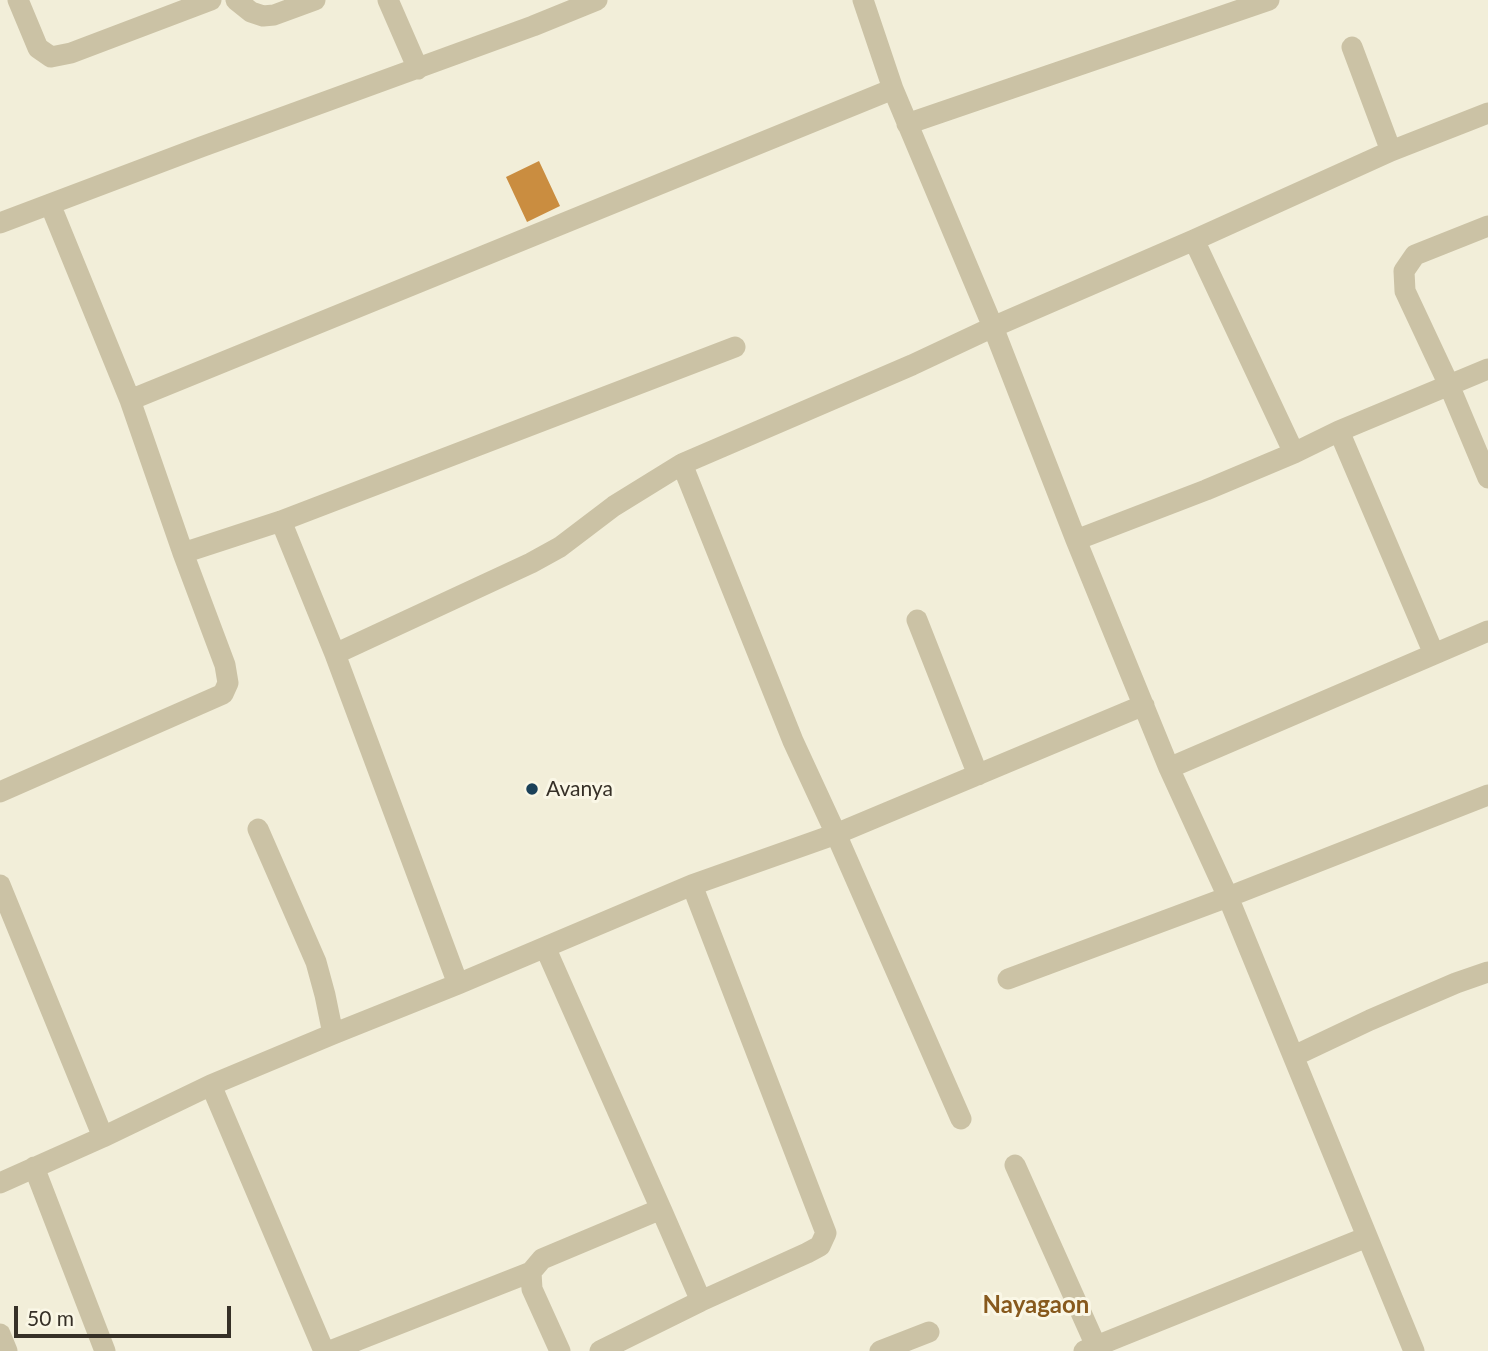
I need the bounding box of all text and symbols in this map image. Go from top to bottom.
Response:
place label: Avanya [546,776,613,802]
marker: Avanya [524,781,540,797]
district label: Nayagaon [983,1291,1089,1319]
scale bar [18,1292,234,1336]
text: 50 m [27,1305,74,1330]

